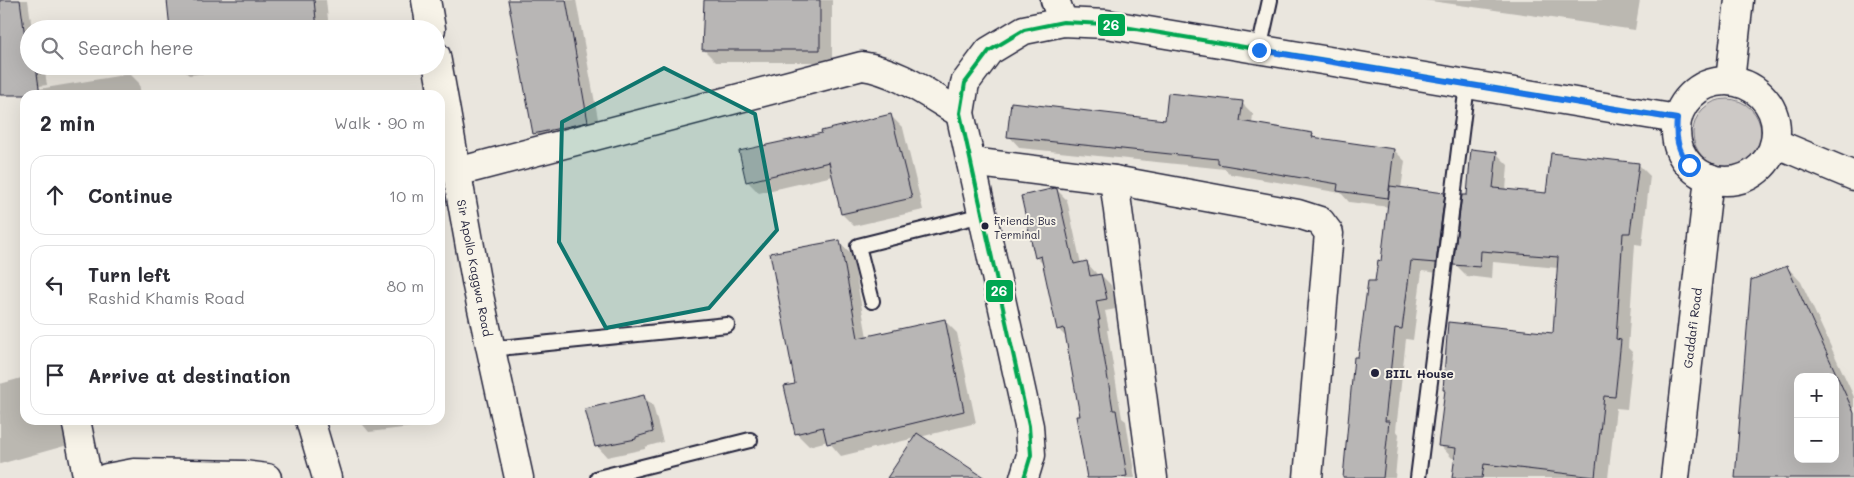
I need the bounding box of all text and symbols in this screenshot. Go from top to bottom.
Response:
line badge: 26 [1097,13,1126,37]
text: 26 [1103,15,1119,34]
search box [20,20,445,75]
icon: search [38,34,66,62]
text: Search here [78,35,194,60]
route end [1248,39,1271,62]
text: 2 min [40,109,95,136]
text: Walk · 90 m [334,112,425,133]
route start [1678,154,1701,177]
icon: ahead [41,181,69,209]
text: Continue [88,183,173,208]
text: 10 m [389,185,424,206]
street label: Sir Apollo Kaggwa Road [454,198,496,338]
place label: Friends Bus Terminal [994,213,1056,242]
marker: Friends Bus Terminal [980,221,990,231]
text: Turn left [88,262,171,287]
icon: left [41,271,69,299]
text: 80 m [387,275,424,296]
line badge: 26 [985,279,1014,303]
text: 26 [991,281,1007,300]
street label: Gaddafi Road [1679,286,1705,369]
text: Rashid Khamis Road [88,287,244,308]
icon: arrive [41,361,69,389]
text: Arrive at destination [88,363,291,388]
place label: BIIL House [1385,365,1454,381]
marker: BIIL House [1369,367,1381,379]
map controls [1794,373,1839,463]
button: + [1794,373,1839,418]
button: − [1794,418,1839,463]

